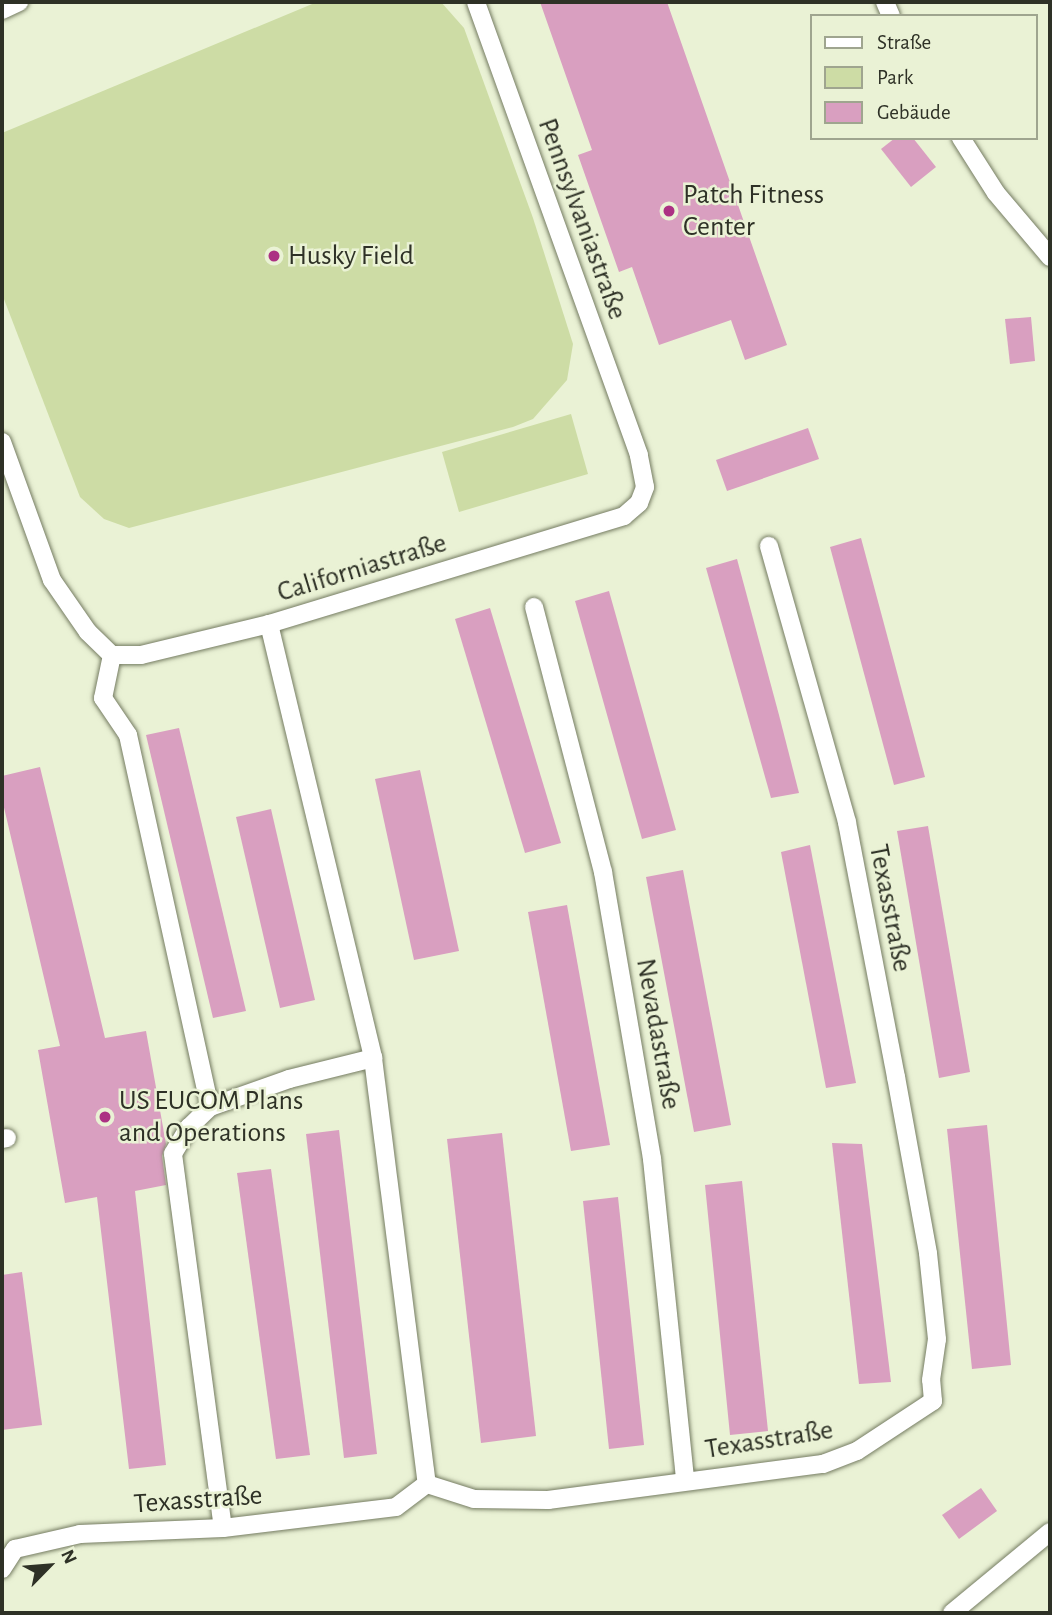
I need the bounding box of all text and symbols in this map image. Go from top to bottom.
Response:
legend [810,14,1038,140]
text: Straße [877,32,931,53]
text: Park [877,67,913,88]
text: Gebäude [877,102,951,123]
street label: Pennsylvaniastraße [530,114,634,324]
place label: Patch Fitness Center [683,178,824,244]
marker: Patch Fitness Center [661,203,677,219]
place label: Husky Field [288,239,414,273]
marker: Husky Field [266,248,282,264]
street label: Californiastraße [273,526,451,610]
street label: Texasstraße [861,841,919,975]
street label: Nevadastraße [628,956,688,1112]
place label: US EUCOM Plans and Operations [119,1084,303,1150]
marker: US EUCOM Plans and Operations [97,1109,113,1125]
street label: Texasstraße [703,1413,835,1467]
street label: Texasstraße [132,1479,264,1521]
north arrow [14,1531,84,1601]
text: N [57,1547,80,1567]

